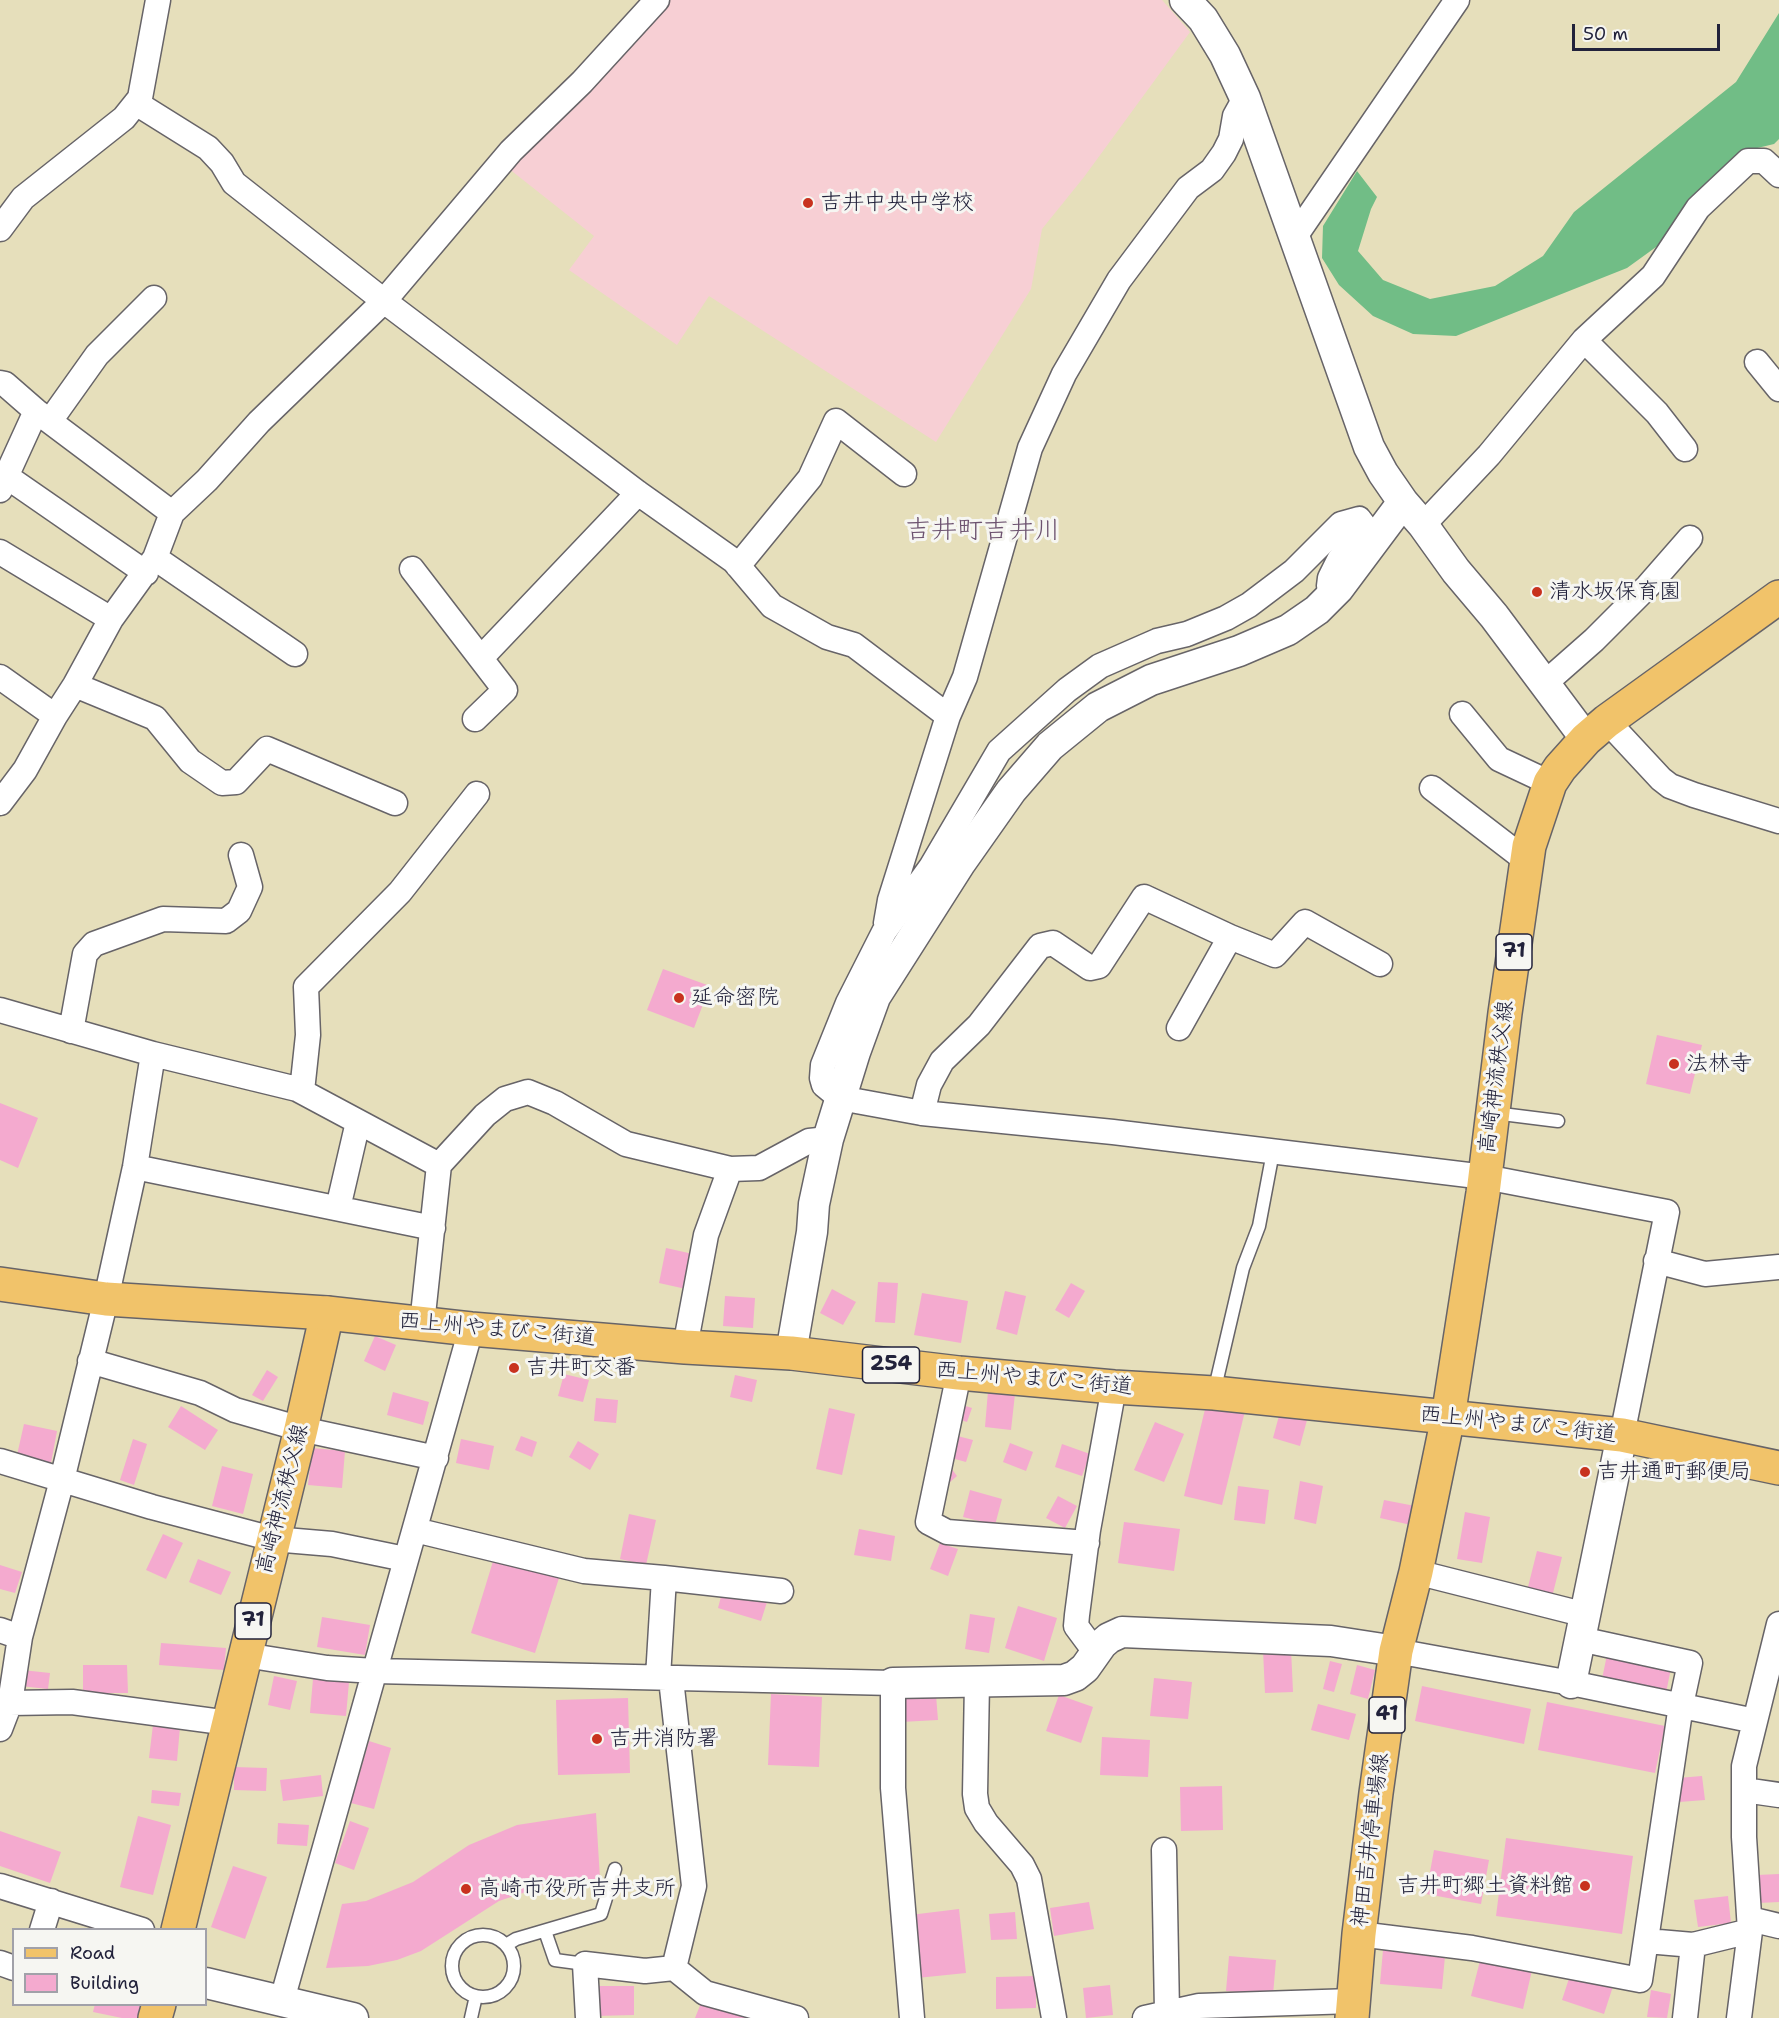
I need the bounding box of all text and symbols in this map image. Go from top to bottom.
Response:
scale bar [1575,12,1724,50]
text: 50 m [1583,22,1628,46]
place label: 吉井中央中学校 [820,190,974,216]
marker: 吉井中央中学校 [801,196,815,210]
district label: 吉井町吉井川 [905,515,1061,547]
place label: 清水坂保育園 [1549,579,1681,605]
marker: 清水坂保育園 [1530,585,1544,599]
road number: 71 [1496,934,1532,970]
place label: 延命密院 [691,985,779,1011]
marker: 延命密院 [672,991,686,1005]
street label: 高崎神流秩父線 [1475,999,1519,1155]
place label: 法林寺 [1686,1051,1752,1077]
marker: 法林寺 [1667,1057,1681,1071]
street label: 西上州やまびこ街道 [397,1308,597,1352]
road number: 254 [862,1347,920,1383]
place label: 吉井町交番 [526,1355,636,1381]
street label: 西上州やまびこ街道 [934,1357,1134,1401]
marker: 吉井町交番 [507,1361,521,1375]
street label: 西上州やまびこ街道 [1418,1402,1618,1448]
street label: 高崎神流秩父線 [252,1421,314,1577]
place label: 吉井通町郵便局 [1597,1459,1751,1485]
marker: 吉井通町郵便局 [1578,1465,1592,1479]
road number: 71 [235,1603,271,1639]
road number: 41 [1369,1697,1405,1733]
place label: 吉井消防署 [609,1726,719,1752]
marker: 吉井消防署 [590,1732,604,1746]
street label: 神田吉井停車場線 [1347,1751,1395,1929]
place label: 吉井町郷土資料館 [1397,1873,1573,1899]
place label: 高崎市役所吉井支所 [478,1876,676,1902]
marker: 吉井町郷土資料館 [1578,1879,1592,1893]
marker: 高崎市役所吉井支所 [459,1882,473,1896]
legend [12,1928,207,2006]
text: Road [70,1941,115,1965]
text: Building [70,1971,139,1995]

